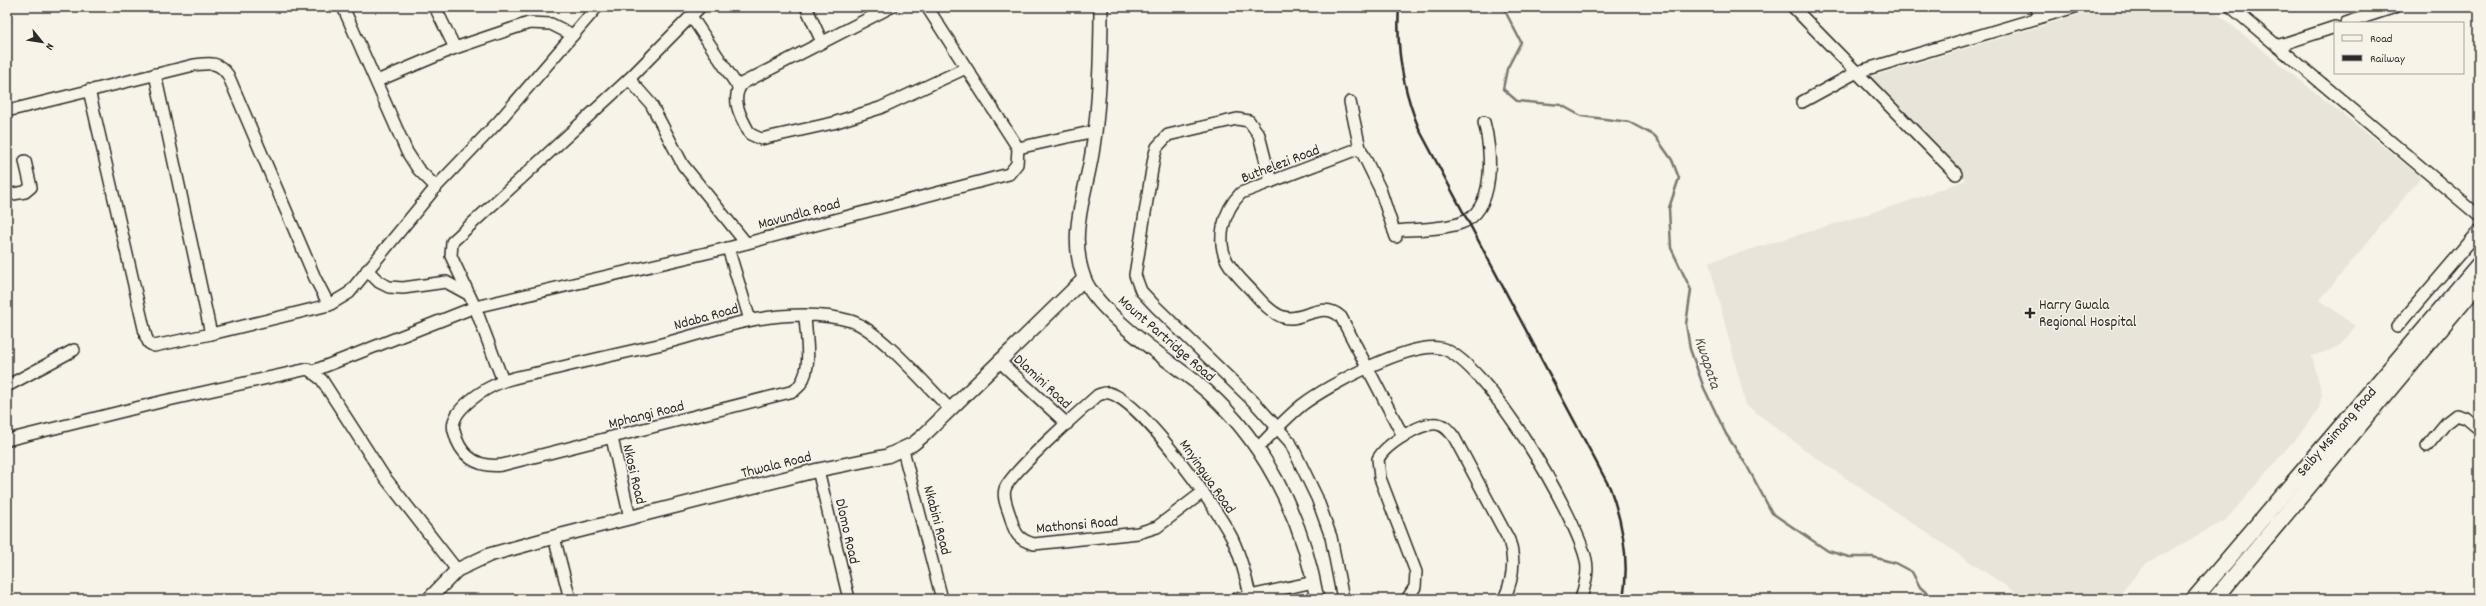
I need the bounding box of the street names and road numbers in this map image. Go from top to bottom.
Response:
street label: Buthelezi Road [1238,140,1323,190]
street label: Mavundla Road [756,193,843,237]
street label: Mount Partridge Road [1112,291,1219,388]
street label: Ndaba Road [672,299,741,337]
street label: Dlamini Road [1008,350,1076,415]
street label: Selby Msimang Road [2292,382,2383,482]
street label: Mphangi Road [606,396,687,436]
street label: Mnyingwa Road [1173,436,1240,519]
street label: Nkosi Road [615,442,651,507]
street label: Thwala Road [739,447,814,485]
street label: Nkabini Road [916,483,956,558]
street label: Dlomo Road [828,497,864,566]
street label: Mathonsi Road [1035,511,1119,541]

